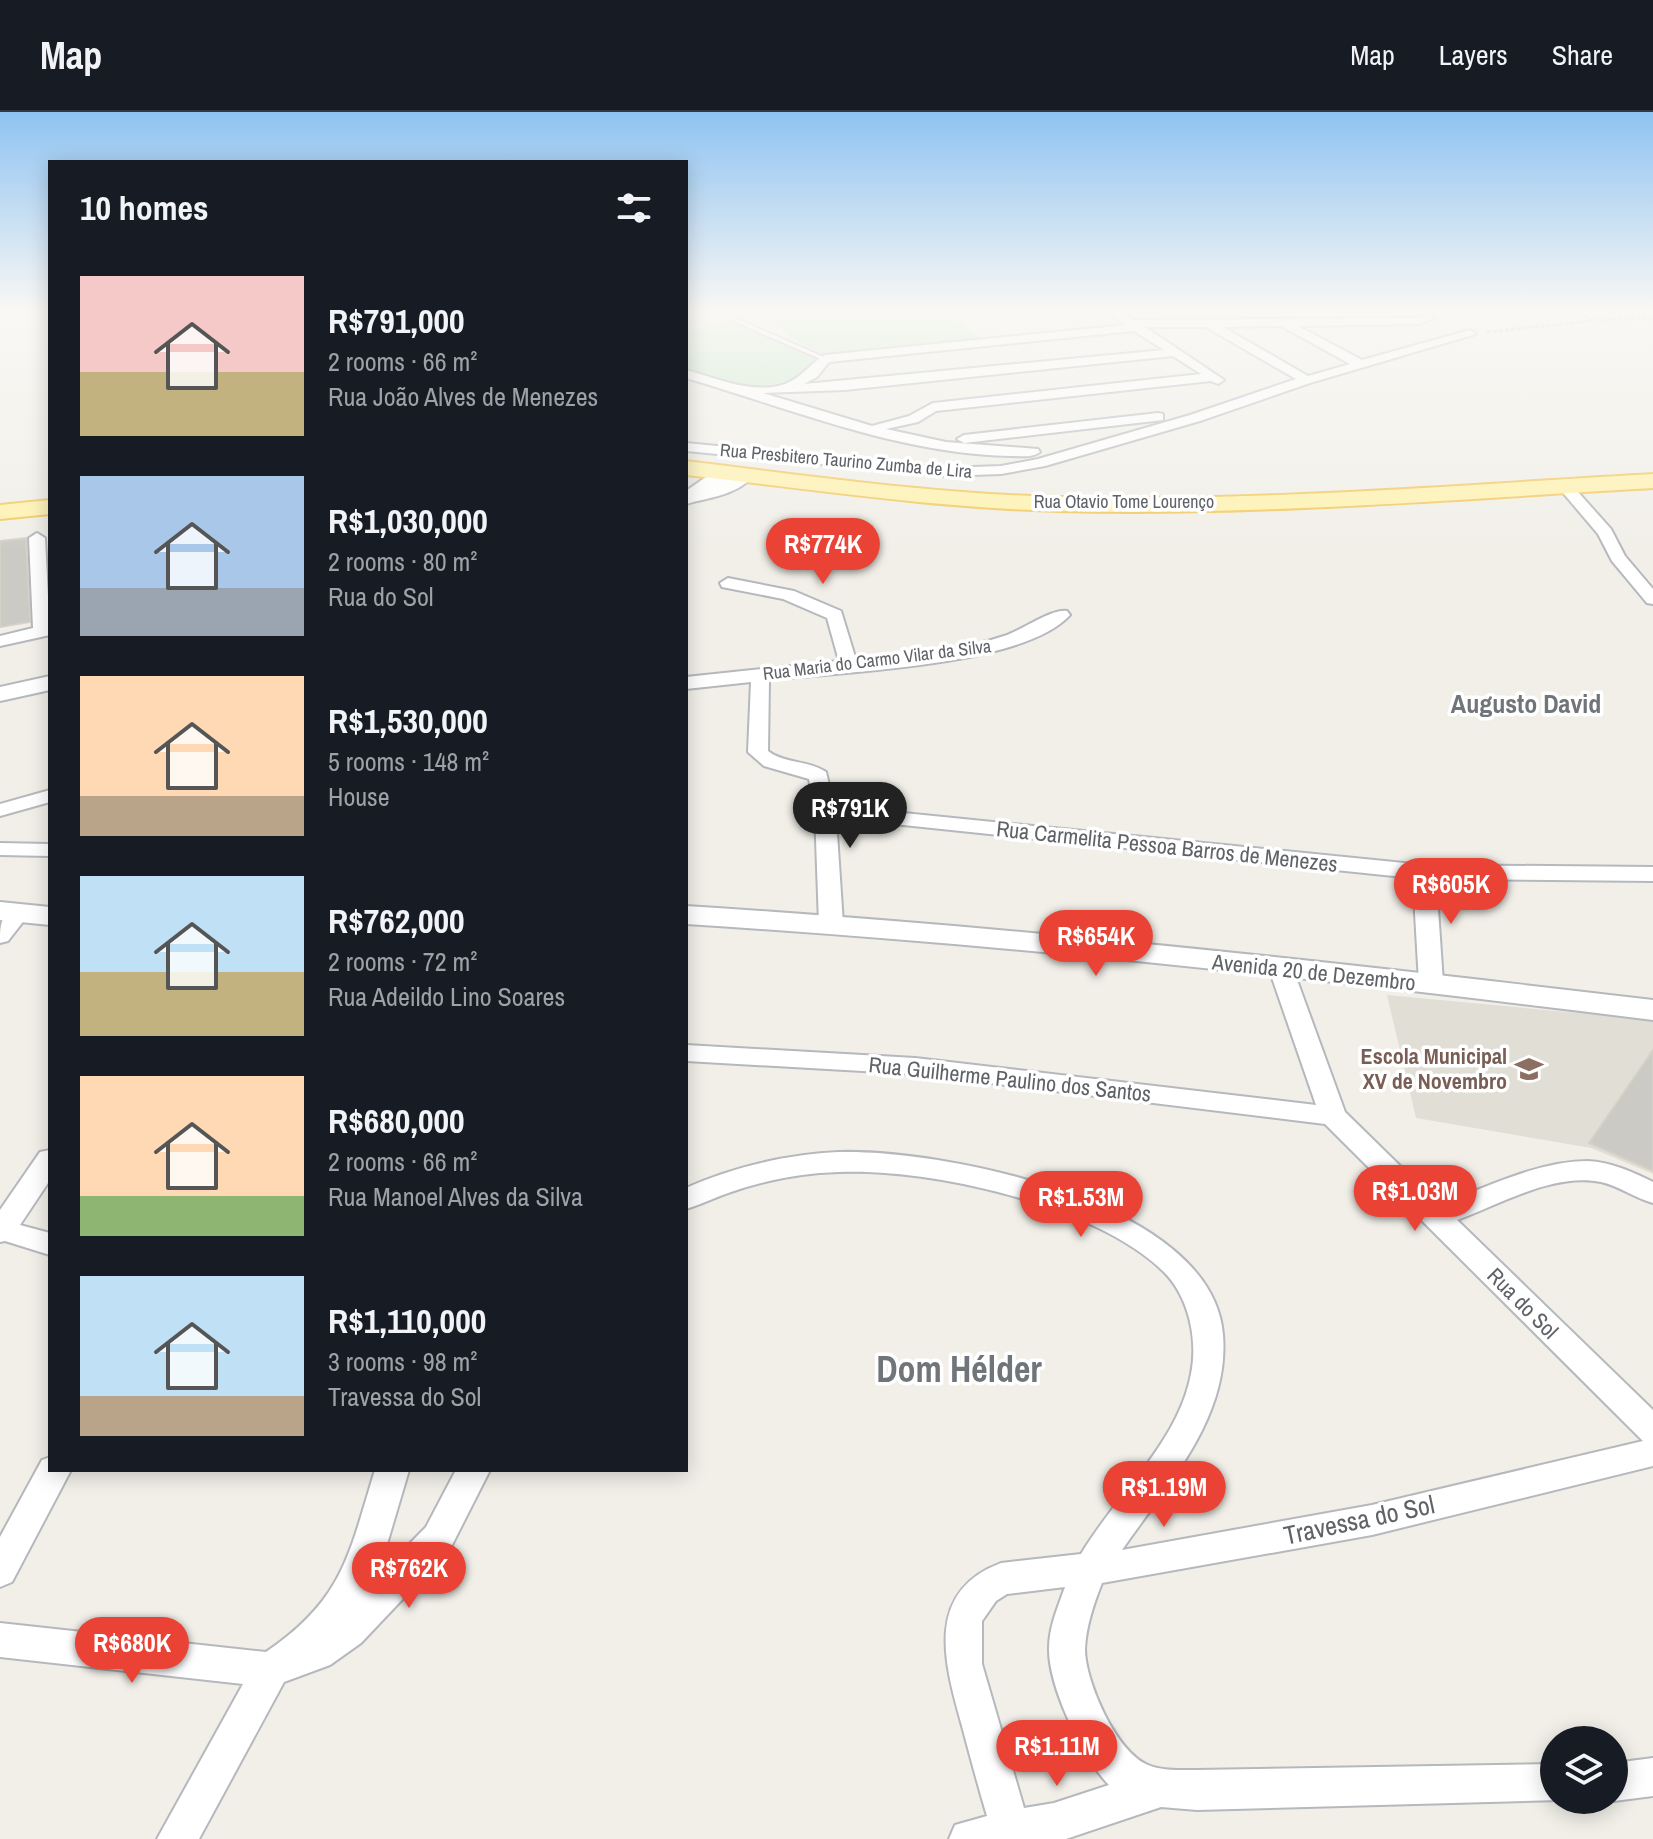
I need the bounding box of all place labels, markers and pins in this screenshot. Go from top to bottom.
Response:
pin: R$774K [758,518,888,586]
pin: R$791K [785,782,915,850]
pin: R$605K [1386,858,1516,926]
pin: R$654K [1031,910,1161,978]
place label: Escola Municipal XV de Novembro [1361,1041,1507,1096]
school or university icon: Escola Municipal XV de Novembro [1514,1054,1544,1084]
pin: R$1.03M [1341,1165,1489,1233]
pin: R$1.53M [1007,1171,1155,1239]
pin: R$1.19M [1090,1461,1238,1529]
pin: R$762K [344,1542,474,1610]
pin: R$680K [67,1617,197,1685]
pin: R$1.11M [983,1720,1131,1788]

